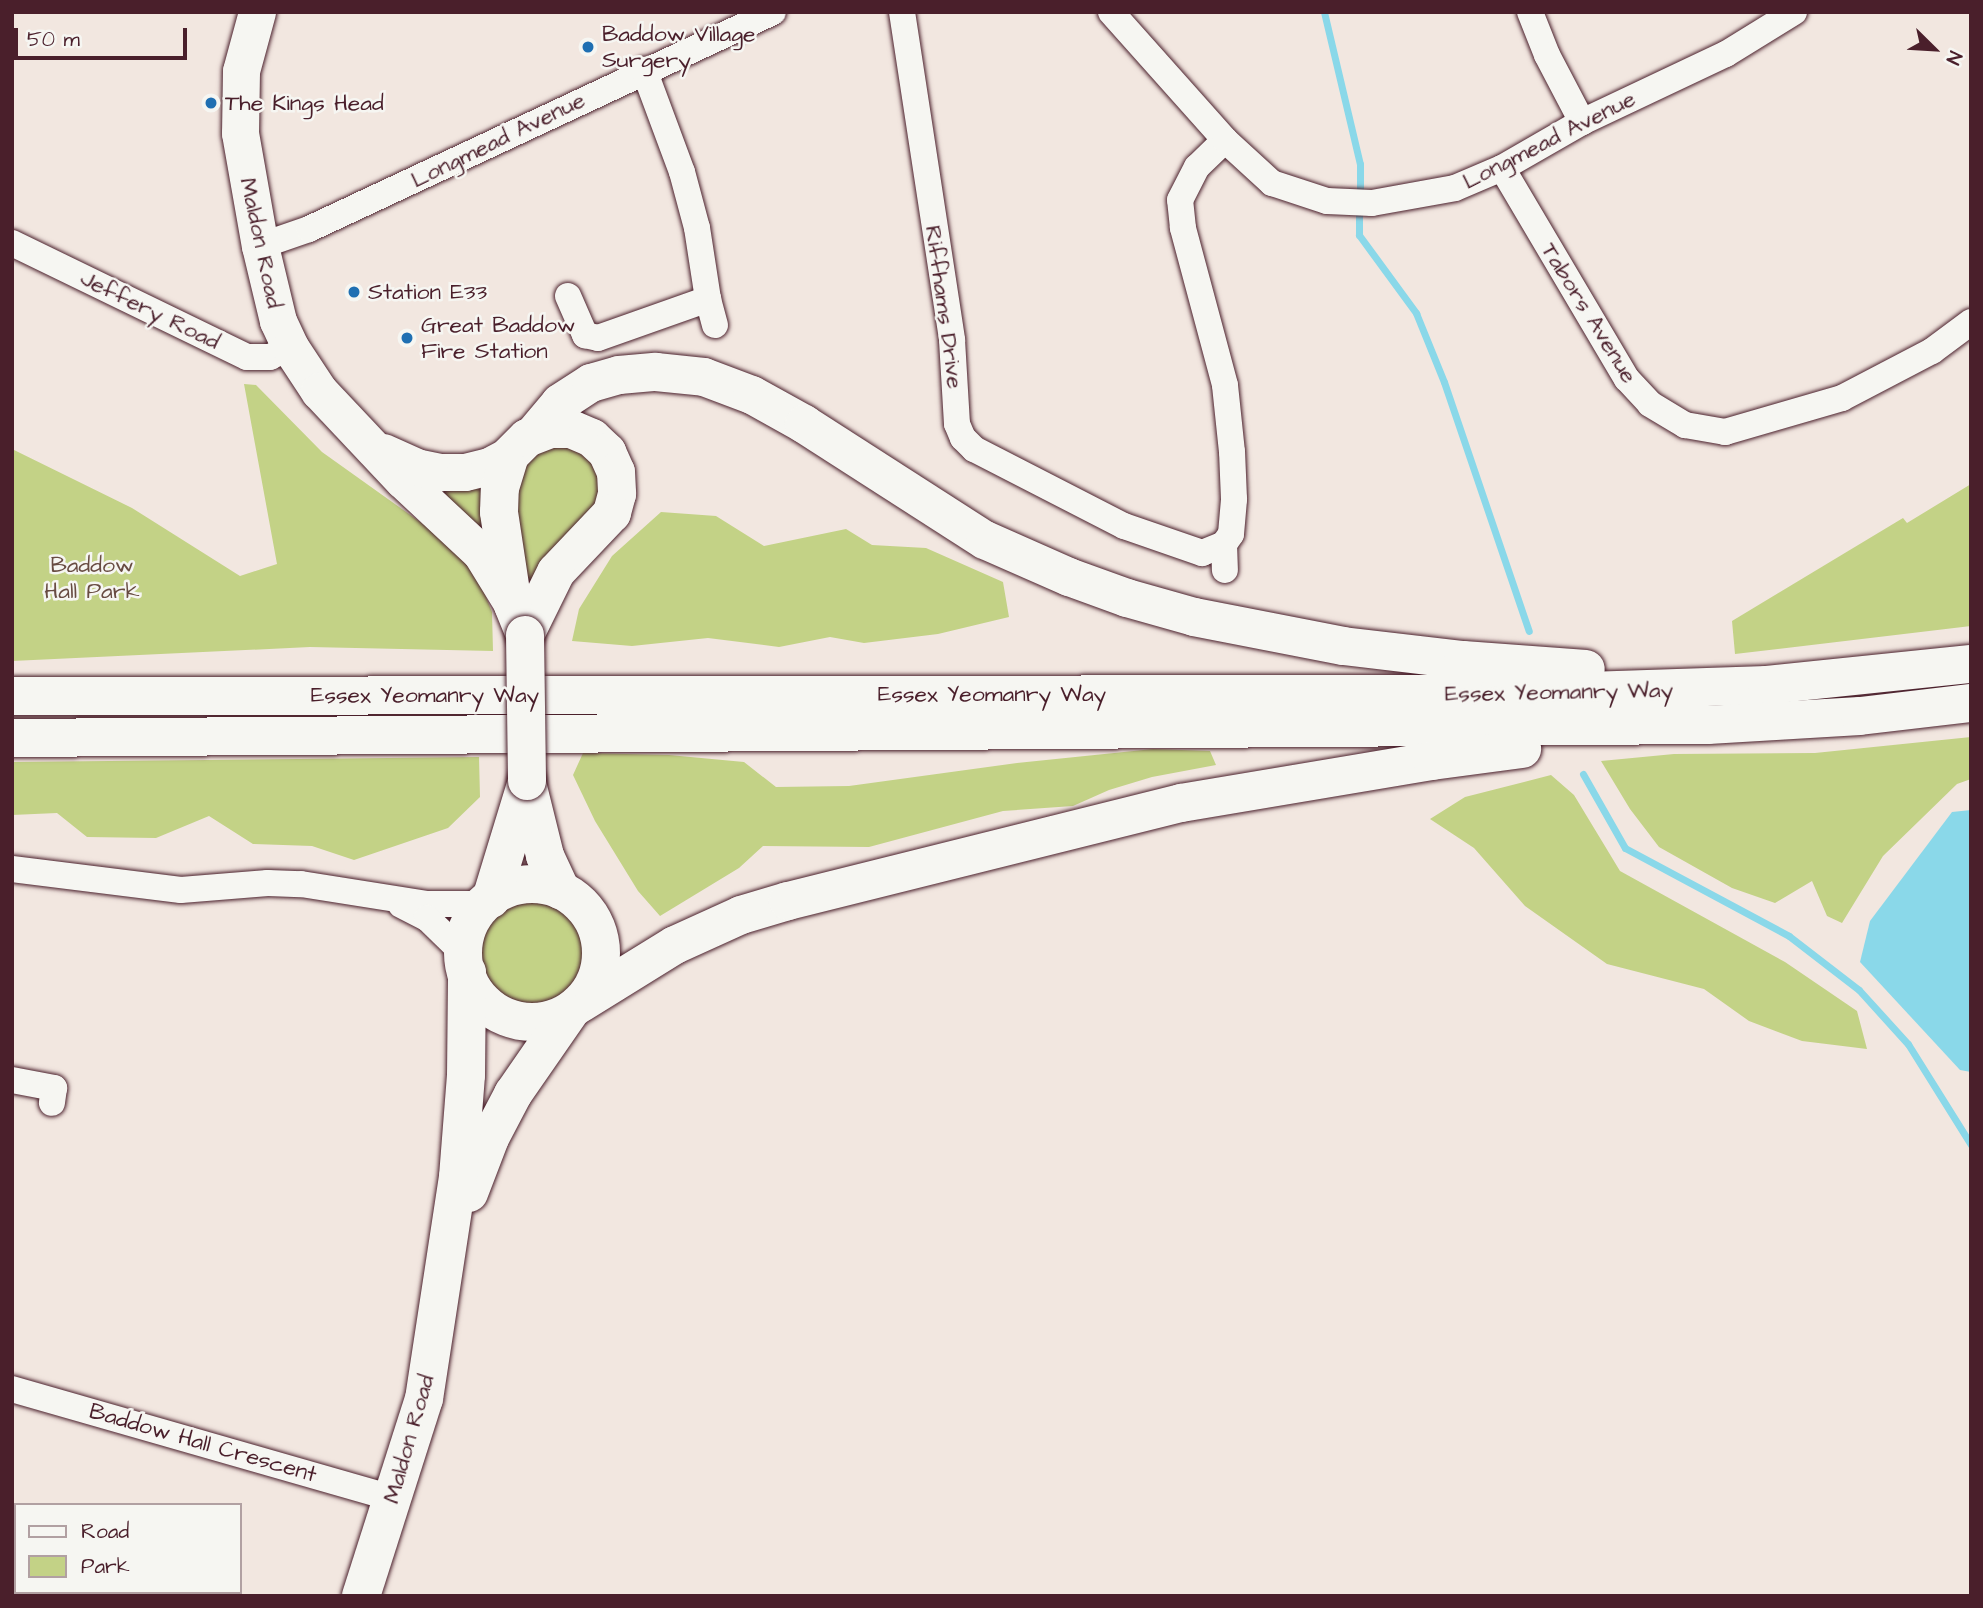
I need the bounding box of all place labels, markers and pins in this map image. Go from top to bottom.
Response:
place label: Baddow Village Surgery [602,20,756,74]
marker: Baddow Village Surgery [580,39,596,55]
place label: The Kings Head [225,89,384,117]
marker: The Kings Head [203,95,219,111]
place label: Station E33 [368,278,487,306]
marker: Station E33 [346,284,362,300]
place label: Great Baddow Fire Station [421,311,575,365]
marker: Great Baddow Fire Station [399,330,415,346]

